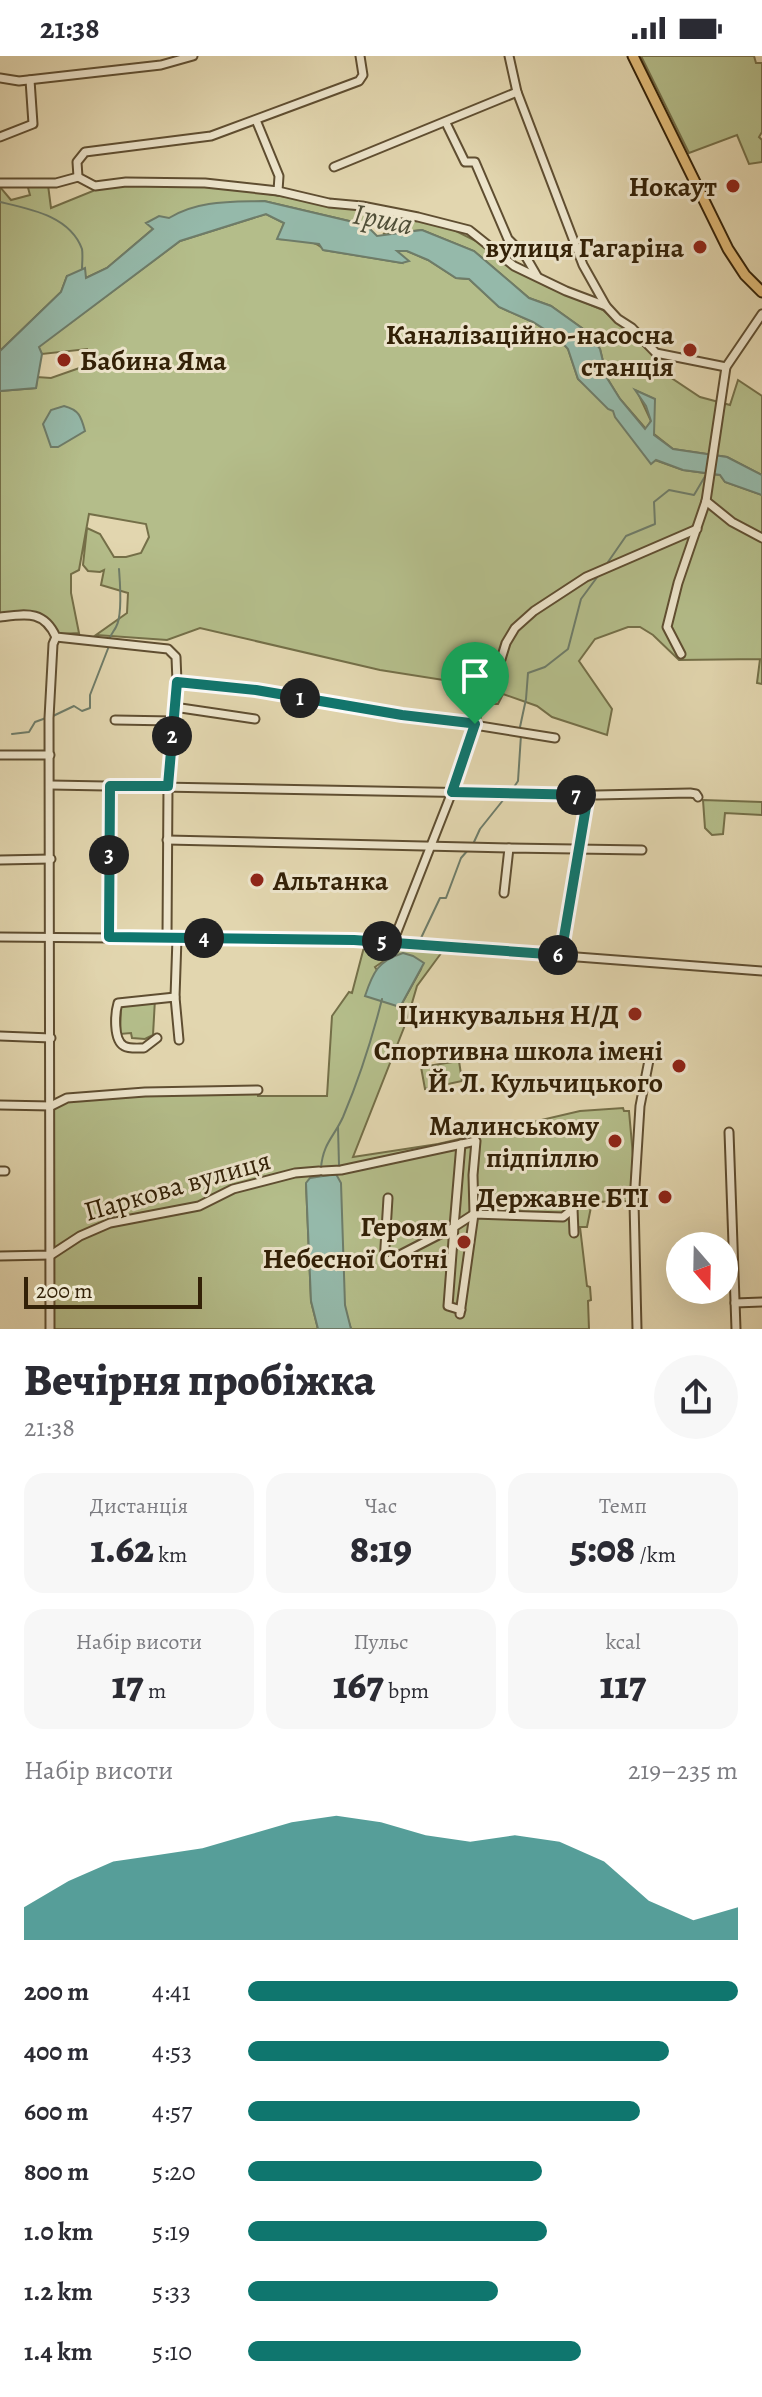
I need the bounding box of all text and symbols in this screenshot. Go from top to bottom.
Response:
text: 21:38 [40,8,100,48]
place label: Нокаут [629,168,717,206]
marker: Нокаут [724,177,742,195]
water label: Ірша [350,194,417,244]
place label: вулиця Гагаріна [485,229,685,267]
marker: вулиця Гагаріна [691,238,709,256]
place label: Каналізаційно-насосна станція [386,316,675,386]
marker: Каналізаційно-насосна станція [681,341,699,359]
place label: Бабина Яма [80,342,227,380]
marker: Бабина Яма [55,351,73,369]
pin [441,642,509,724]
icon: arrive [453,654,497,698]
pin: 1 [280,678,320,718]
text: 1 [296,683,304,713]
pin: 2 [152,716,192,756]
text: 2 [167,721,177,751]
pin: 7 [556,775,596,815]
text: 7 [571,780,581,810]
pin: 3 [89,835,129,875]
text: 3 [104,840,114,870]
place label: Альтанка [272,862,389,900]
marker: Альтанка [248,871,266,889]
pin: 4 [184,918,224,958]
pin: 5 [362,921,402,961]
text: 4 [199,923,209,953]
text: 5 [377,926,387,956]
pin: 6 [538,935,578,975]
text: 6 [553,940,563,970]
place label: Цинкувальня Н/Д [398,996,619,1034]
marker: Цинкувальня Н/Д [626,1005,644,1023]
place label: Спортивна школа імені Й. Л. Кульчицького [374,1032,663,1102]
marker: Спортивна школа імені Й. Л. Кульчицького [670,1057,688,1075]
place label: Малинському підпіллю [429,1107,600,1177]
marker: Малинському підпіллю [606,1132,624,1150]
street label: Паркова вулиця [80,1141,275,1231]
place label: Державне БТІ [476,1179,649,1217]
marker: Державне БТІ [656,1188,674,1206]
place label: Героям Небесної Сотні [263,1208,448,1278]
north arrow [666,1232,738,1304]
map controls [666,1232,738,1304]
marker: Героям Небесної Сотні [455,1233,473,1251]
scale bar [24,1273,202,1309]
text: 200 m [36,1276,93,1306]
text: Вечірня пробіжка [24,1350,375,1410]
button: share [654,1355,738,1439]
text: 21:38 [24,1410,75,1445]
text: Дистанція [90,1491,188,1521]
text: Час [365,1491,397,1521]
text: Темп [599,1491,647,1521]
text: 1.62 [91,1521,154,1576]
text: 8:19 [350,1521,412,1576]
text: 5:08 [570,1521,635,1576]
text: km [154,1540,187,1570]
text: /km [635,1540,676,1570]
text: Набір висоти [76,1627,202,1657]
text: Пульс [353,1627,409,1657]
text: kcal [605,1627,641,1657]
text: 17 [112,1657,144,1712]
text: 167 [333,1657,384,1712]
text: 117 [600,1657,646,1712]
text: m [144,1676,166,1706]
text: bpm [384,1676,429,1706]
text: Набір висоти [24,1753,173,1788]
text: 219–235 m [628,1753,738,1788]
text: 200 m [24,1974,89,2009]
text: 4:41 [152,1974,191,2009]
text: 400 m [24,2034,89,2069]
text: 4:53 [152,2034,192,2069]
text: 600 m [24,2094,89,2129]
text: 4:57 [152,2094,192,2129]
text: 800 m [24,2154,89,2189]
text: 5:20 [152,2154,196,2189]
text: 1.0 km [24,2214,93,2249]
text: 5:19 [152,2214,190,2249]
text: 1.2 km [24,2274,93,2309]
text: 5:33 [152,2274,191,2309]
text: 1.4 km [24,2334,92,2369]
text: 5:10 [152,2334,192,2369]

